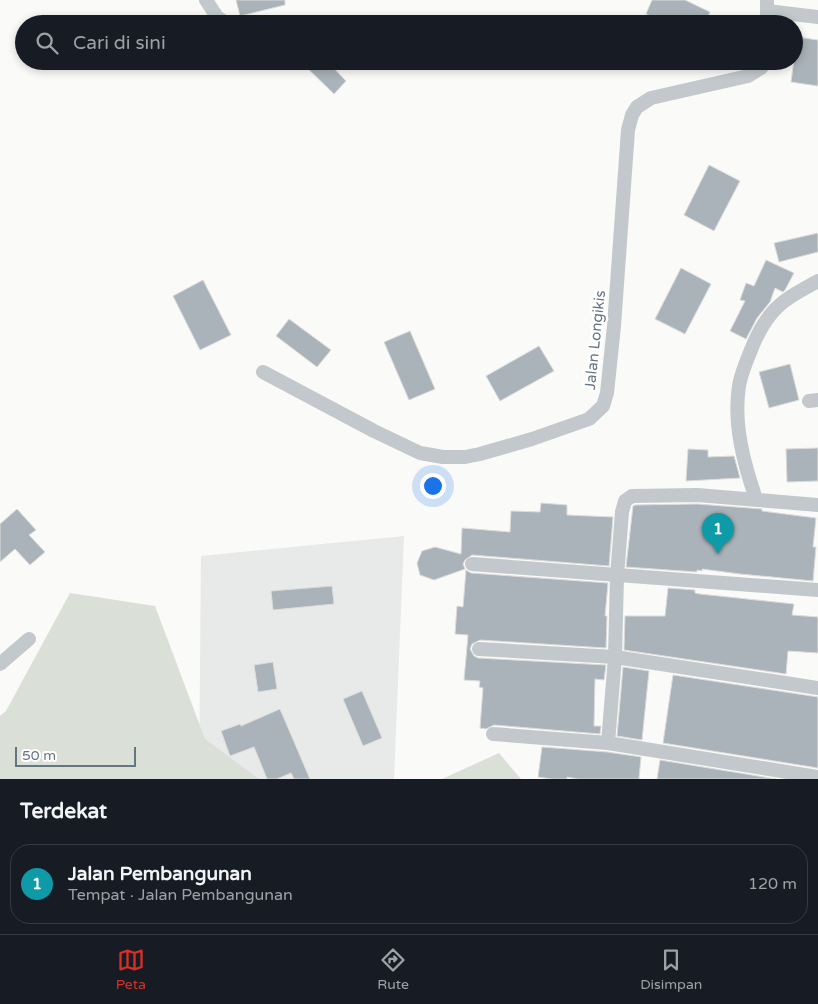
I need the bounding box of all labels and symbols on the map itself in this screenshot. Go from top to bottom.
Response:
street label: Jalan Longikis [581,289,609,391]
your location [420,473,446,499]
pin: 1 [702,513,734,554]
scale bar [15,744,136,767]

